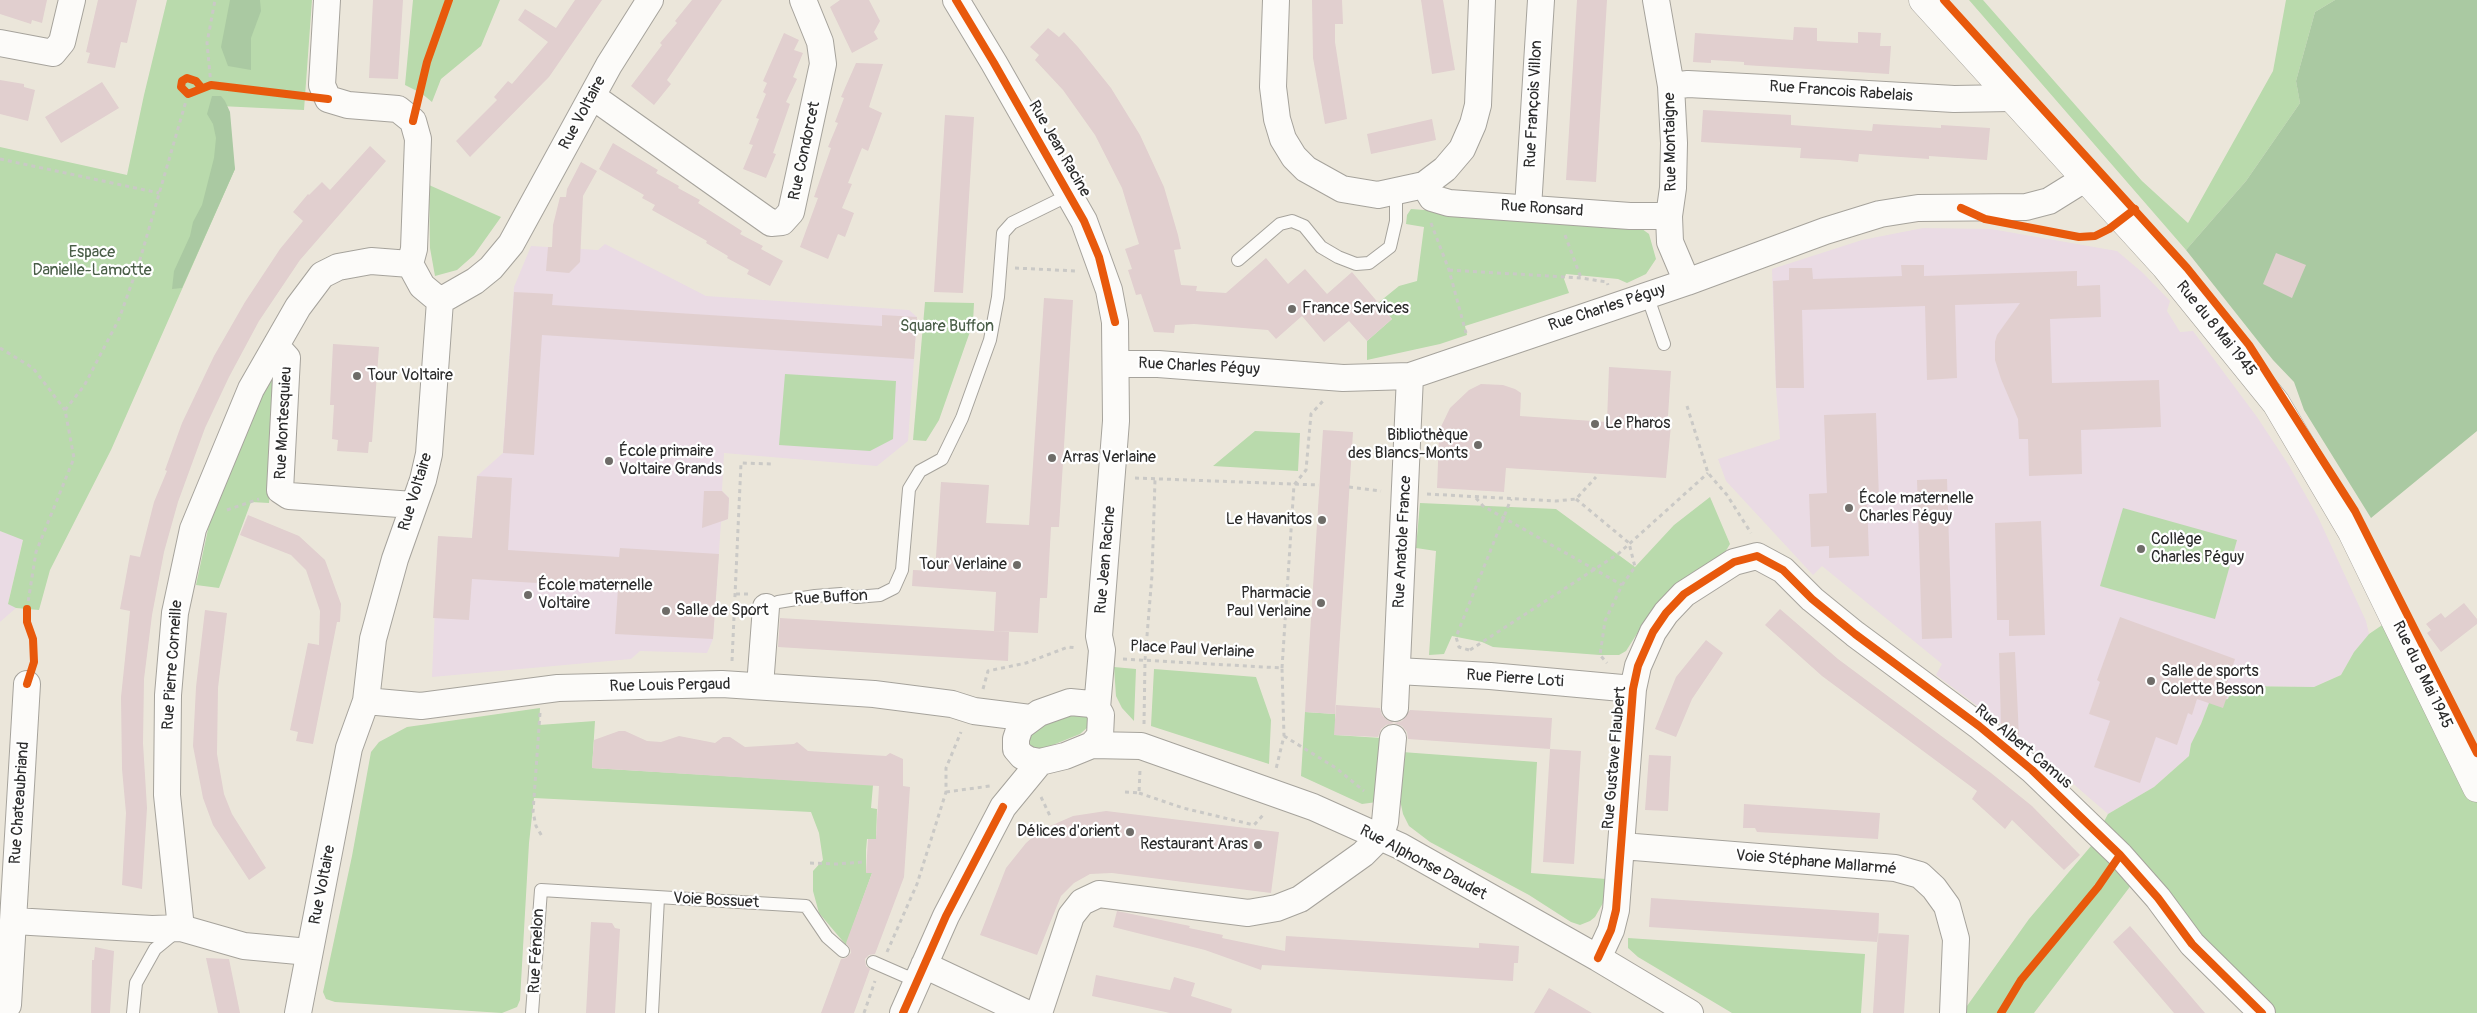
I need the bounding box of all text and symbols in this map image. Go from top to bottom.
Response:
street label: Rue François Villon [1521,40,1547,168]
street label: Rue Voltaire [556,73,610,153]
street label: Rue Francois Rabelais [1769,77,1913,107]
street label: Rue Montaigne [1661,92,1681,192]
street label: Rue Jean Racine [1024,97,1094,201]
street label: Rue Condorcet [785,100,825,202]
street label: Rue Ronsard [1500,197,1584,221]
park label: Espace Danielle-Lamotte [32,243,152,281]
street label: Rue du 8 Mai 1945 [2172,277,2260,381]
street label: Rue Charles Péguy [1546,280,1668,336]
place label: France Services [1302,299,1409,319]
marker: France Services [1286,303,1298,315]
park label: Square Buffon [900,317,994,337]
street label: Rue Charles Péguy [1138,354,1260,380]
street label: Rue Montesquieu [271,366,297,480]
place label: Tour Voltaire [367,366,453,386]
marker: Tour Voltaire [351,370,363,382]
place label: Le Pharos [1605,414,1670,434]
marker: Le Pharos [1589,418,1601,430]
place label: Bibliothèque des Blancs-Monts [1348,426,1468,464]
marker: Bibliothèque des Blancs-Monts [1472,439,1484,451]
place label: École primaire Voltaire Grands [619,442,722,480]
place label: Arras Verlaine [1062,448,1156,468]
street label: Rue Voltaire [395,451,437,533]
marker: Arras Verlaine [1046,452,1058,464]
marker: École primaire Voltaire Grands [603,455,615,467]
street label: Rue Anatole France [1390,475,1416,609]
place label: École maternelle Charles Péguy [1859,489,1974,527]
marker: École maternelle Charles Péguy [1843,502,1855,514]
street label: Rue Jean Racine [1092,505,1120,615]
place label: Le Havanitos [1226,510,1312,530]
marker: Le Havanitos [1316,514,1328,526]
place label: Collège Charles Péguy [2151,530,2244,568]
marker: Collège Charles Péguy [2135,543,2147,555]
place label: Tour Verlaine [919,555,1007,575]
marker: Tour Verlaine [1011,559,1023,571]
place label: École maternelle Voltaire [538,576,653,614]
place label: Pharmacie Paul Verlaine [1226,584,1311,622]
street label: Rue Buffon [794,586,868,610]
marker: École maternelle Voltaire [522,589,534,601]
marker: Pharmacie Paul Verlaine [1315,597,1327,609]
street label: Rue Pierre Corneille [159,599,187,731]
place label: Salle de Sport [676,601,769,621]
marker: Salle de Sport [660,605,672,617]
street label: Rue du 8 Mai 1945 [2388,618,2456,732]
street label: Place Paul Verlaine [1129,637,1255,663]
place label: Salle de sports Colette Besson [2161,662,2264,700]
street label: Rue Pierre Loti [1466,666,1564,692]
street label: Rue Louis Pergaud [609,675,731,697]
marker: Salle de sports Colette Besson [2145,675,2157,687]
street label: Rue Gustave Flaubert [1599,686,1631,830]
street label: Rue Albert Camus [1970,701,2076,793]
street label: Rue Chateaubriand [6,741,34,865]
street label: Rue Alphonse Daudet [1356,821,1490,905]
place label: Délices d'orient [1017,822,1120,842]
marker: Délices d'orient [1124,826,1136,838]
place label: Restaurant Aras [1140,835,1248,855]
marker: Restaurant Aras [1252,839,1264,851]
street label: Rue Voltaire [306,844,340,926]
street label: Voie Stéphane Mallarmé [1735,846,1897,880]
street label: Voie Bossuet [672,889,760,913]
street label: Rue Fénelon [525,908,549,994]

